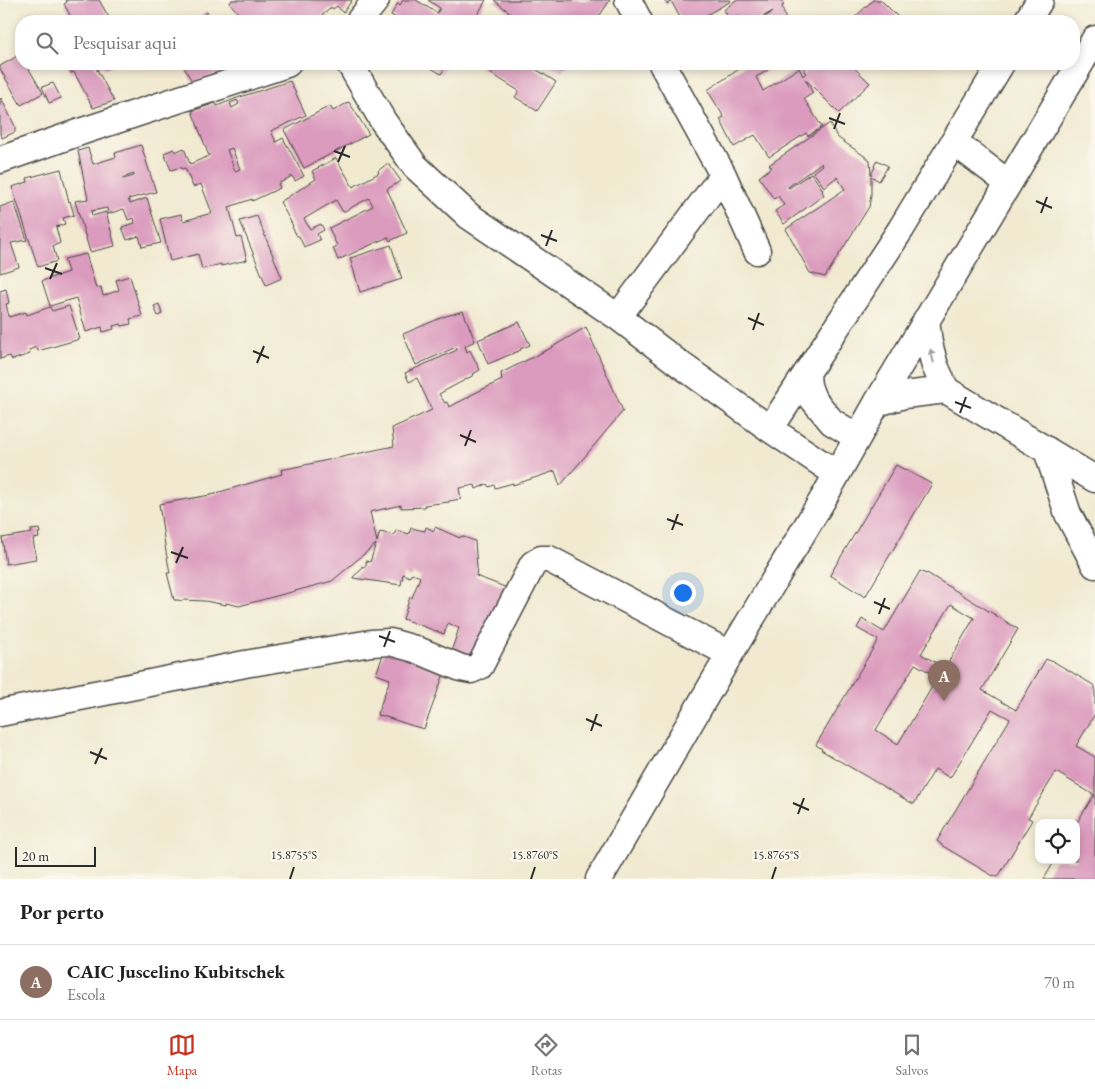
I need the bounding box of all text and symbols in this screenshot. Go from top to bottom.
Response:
search box [15,15,1080,70]
icon: search [33,29,61,57]
text: Pesquisar aqui [73,30,177,55]
one-way arrow [928,349,936,364]
your location [670,580,696,606]
pin: A [928,660,960,701]
map controls [1035,819,1080,864]
button: locate [1035,819,1080,864]
scale bar [15,844,96,867]
text: 20 m [22,847,49,865]
text: 15.8755°S [271,847,318,863]
text: 15.8760°S [512,847,559,863]
text: 15.8765°S [753,847,800,863]
text: Por perto [20,898,104,925]
text: CAIC Juscelino Kubitschek [67,959,285,984]
text: A [30,972,42,993]
text: 70 m [1044,972,1075,993]
text: Escola [67,984,105,1005]
tab: Mapa [167,1031,197,1079]
tab: Rotas [531,1031,562,1079]
tab: Salvos [896,1031,928,1079]

